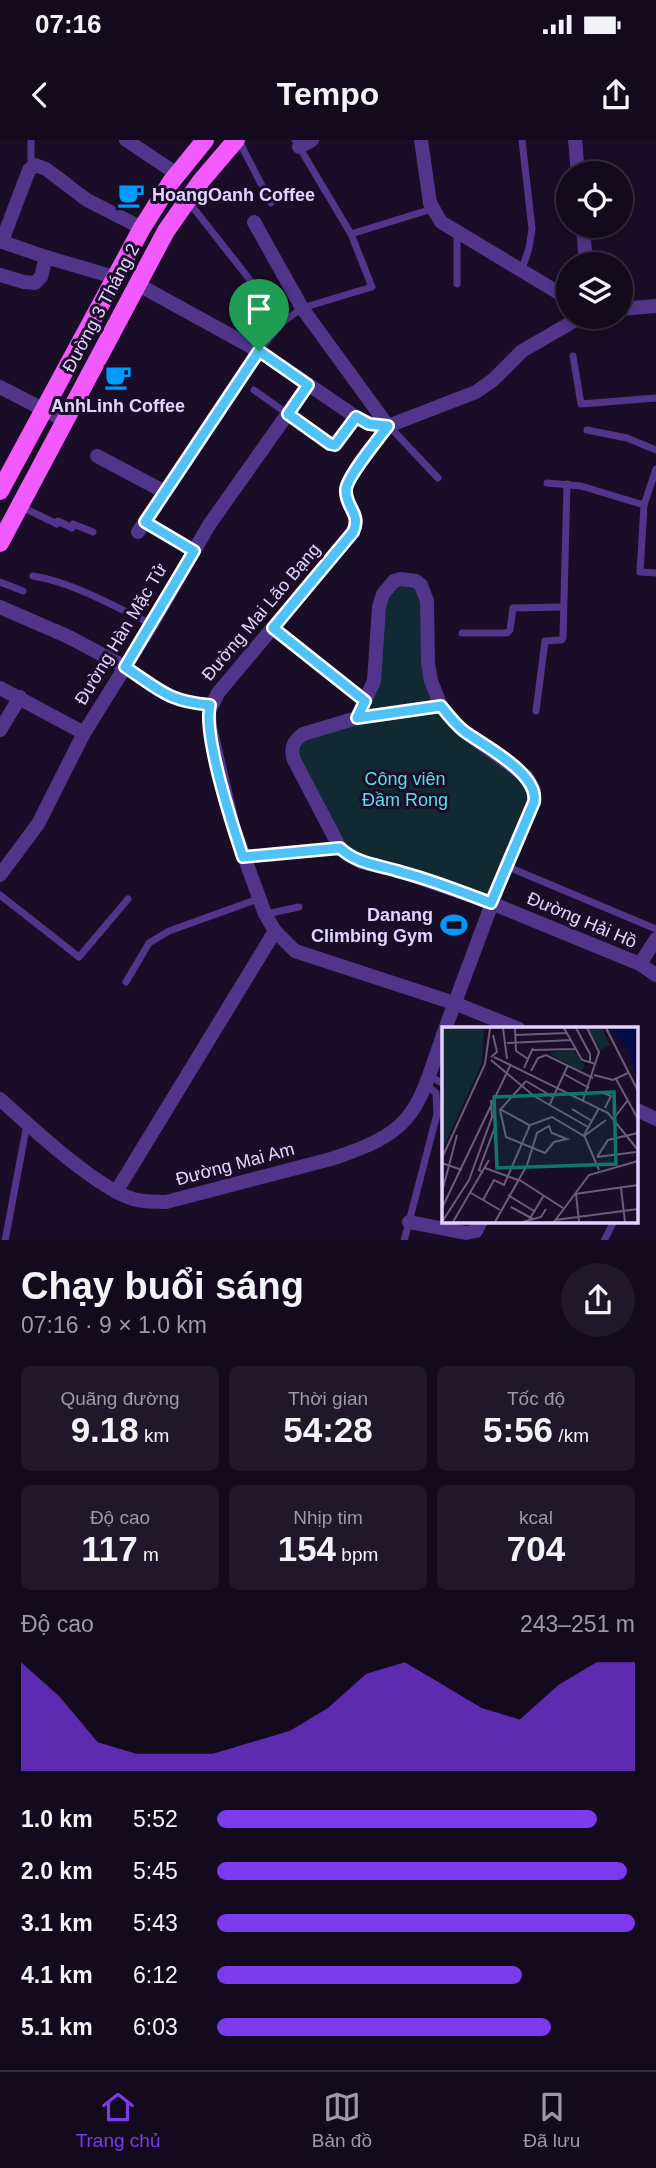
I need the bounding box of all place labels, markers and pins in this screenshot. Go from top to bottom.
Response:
cafe icon: HoangOanh Coffee [116,180,146,210]
place label: HoangOanh Coffee [152,185,315,205]
pin [229,279,289,351]
cafe icon: AnhLinh Coffee [103,362,133,392]
place label: AnhLinh Coffee [51,396,185,416]
place label: Danang Climbing Gym [311,905,433,946]
sports icon: Danang Climbing Gym [439,910,469,940]

